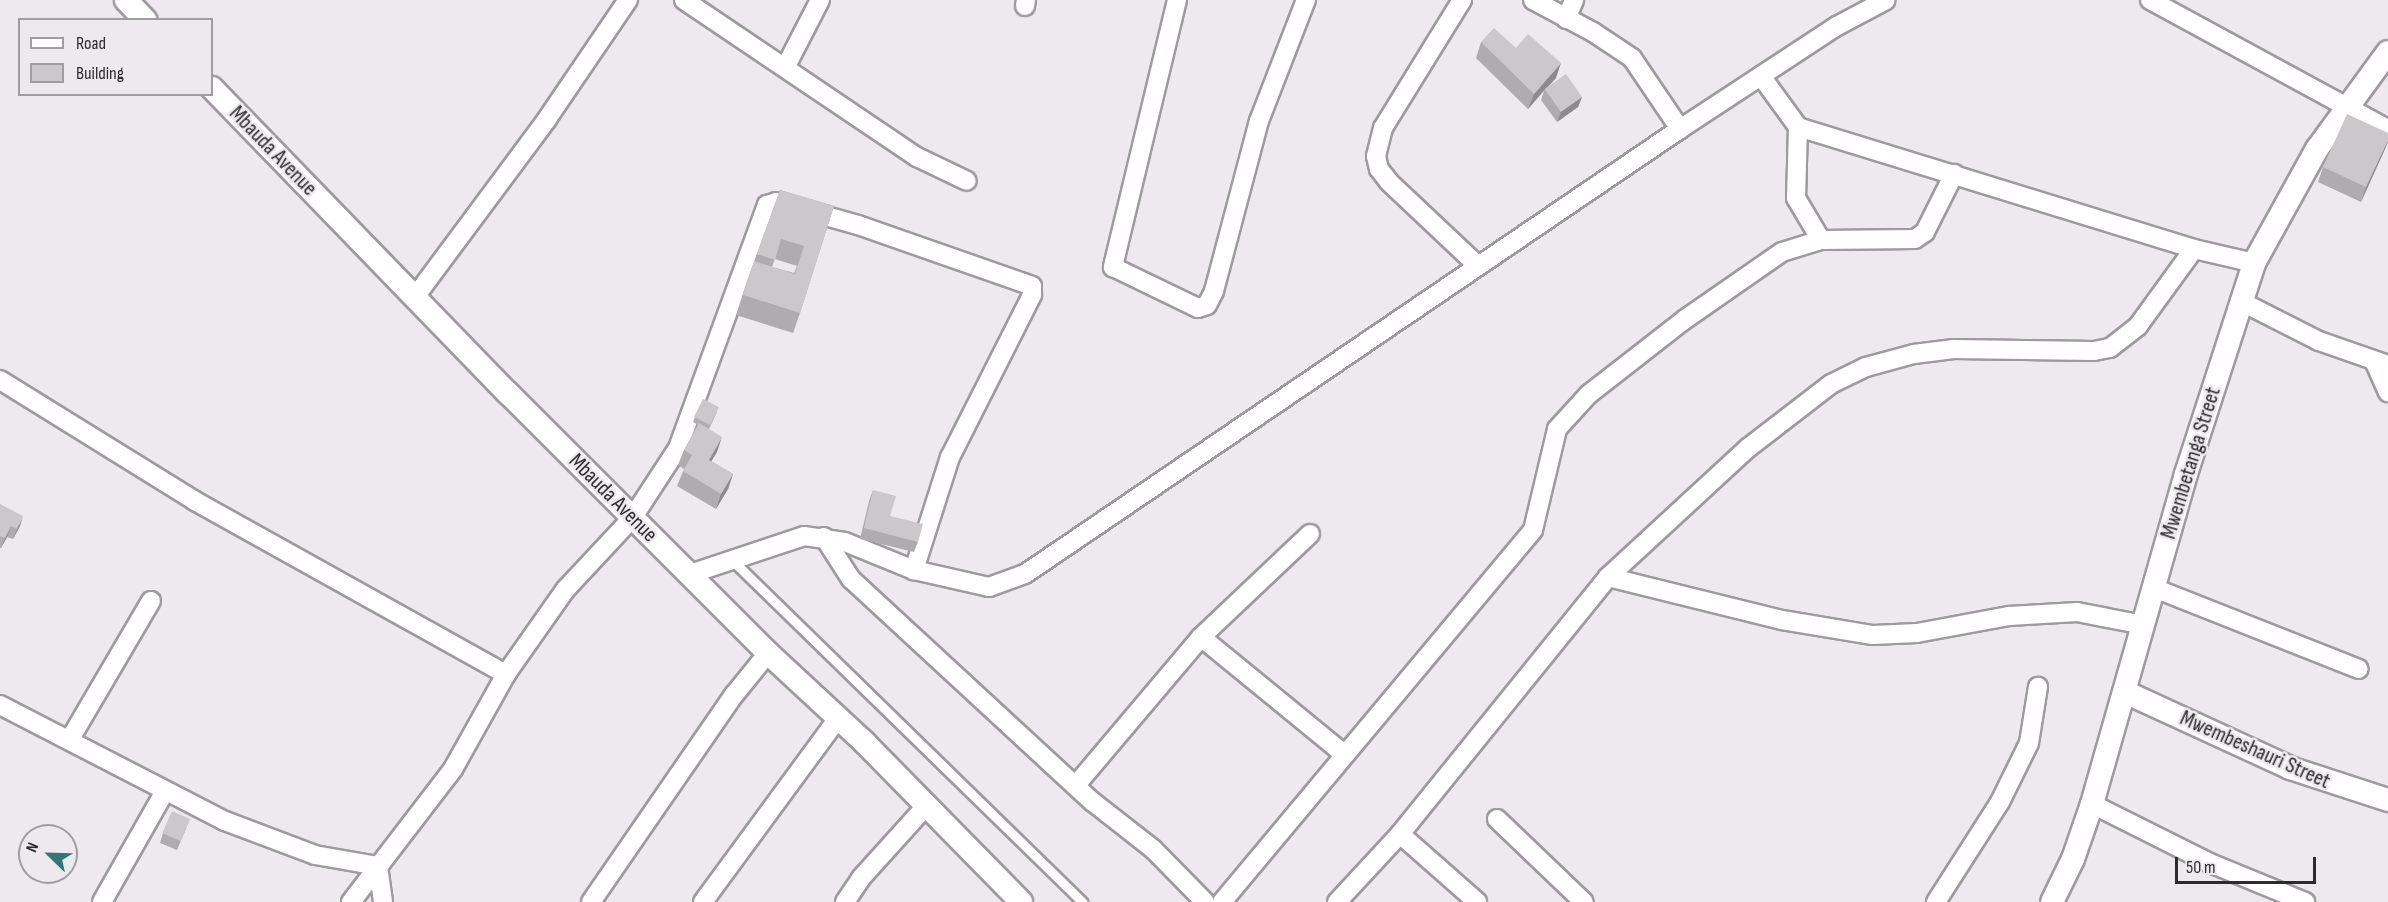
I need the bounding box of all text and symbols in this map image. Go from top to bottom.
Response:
legend [18,18,213,96]
text: Road [76,33,106,54]
text: Building [76,63,124,84]
street label: Mbauda Avenue [224,101,322,201]
street label: Mwembetanga Street [2155,384,2227,542]
street label: Mbauda Avenue [563,448,663,548]
street label: Mwembeshauri Street [2176,705,2334,795]
north arrow [18,824,78,884]
text: N [22,840,43,855]
scale bar [2178,845,2319,883]
text: 50 m [2186,857,2216,878]

